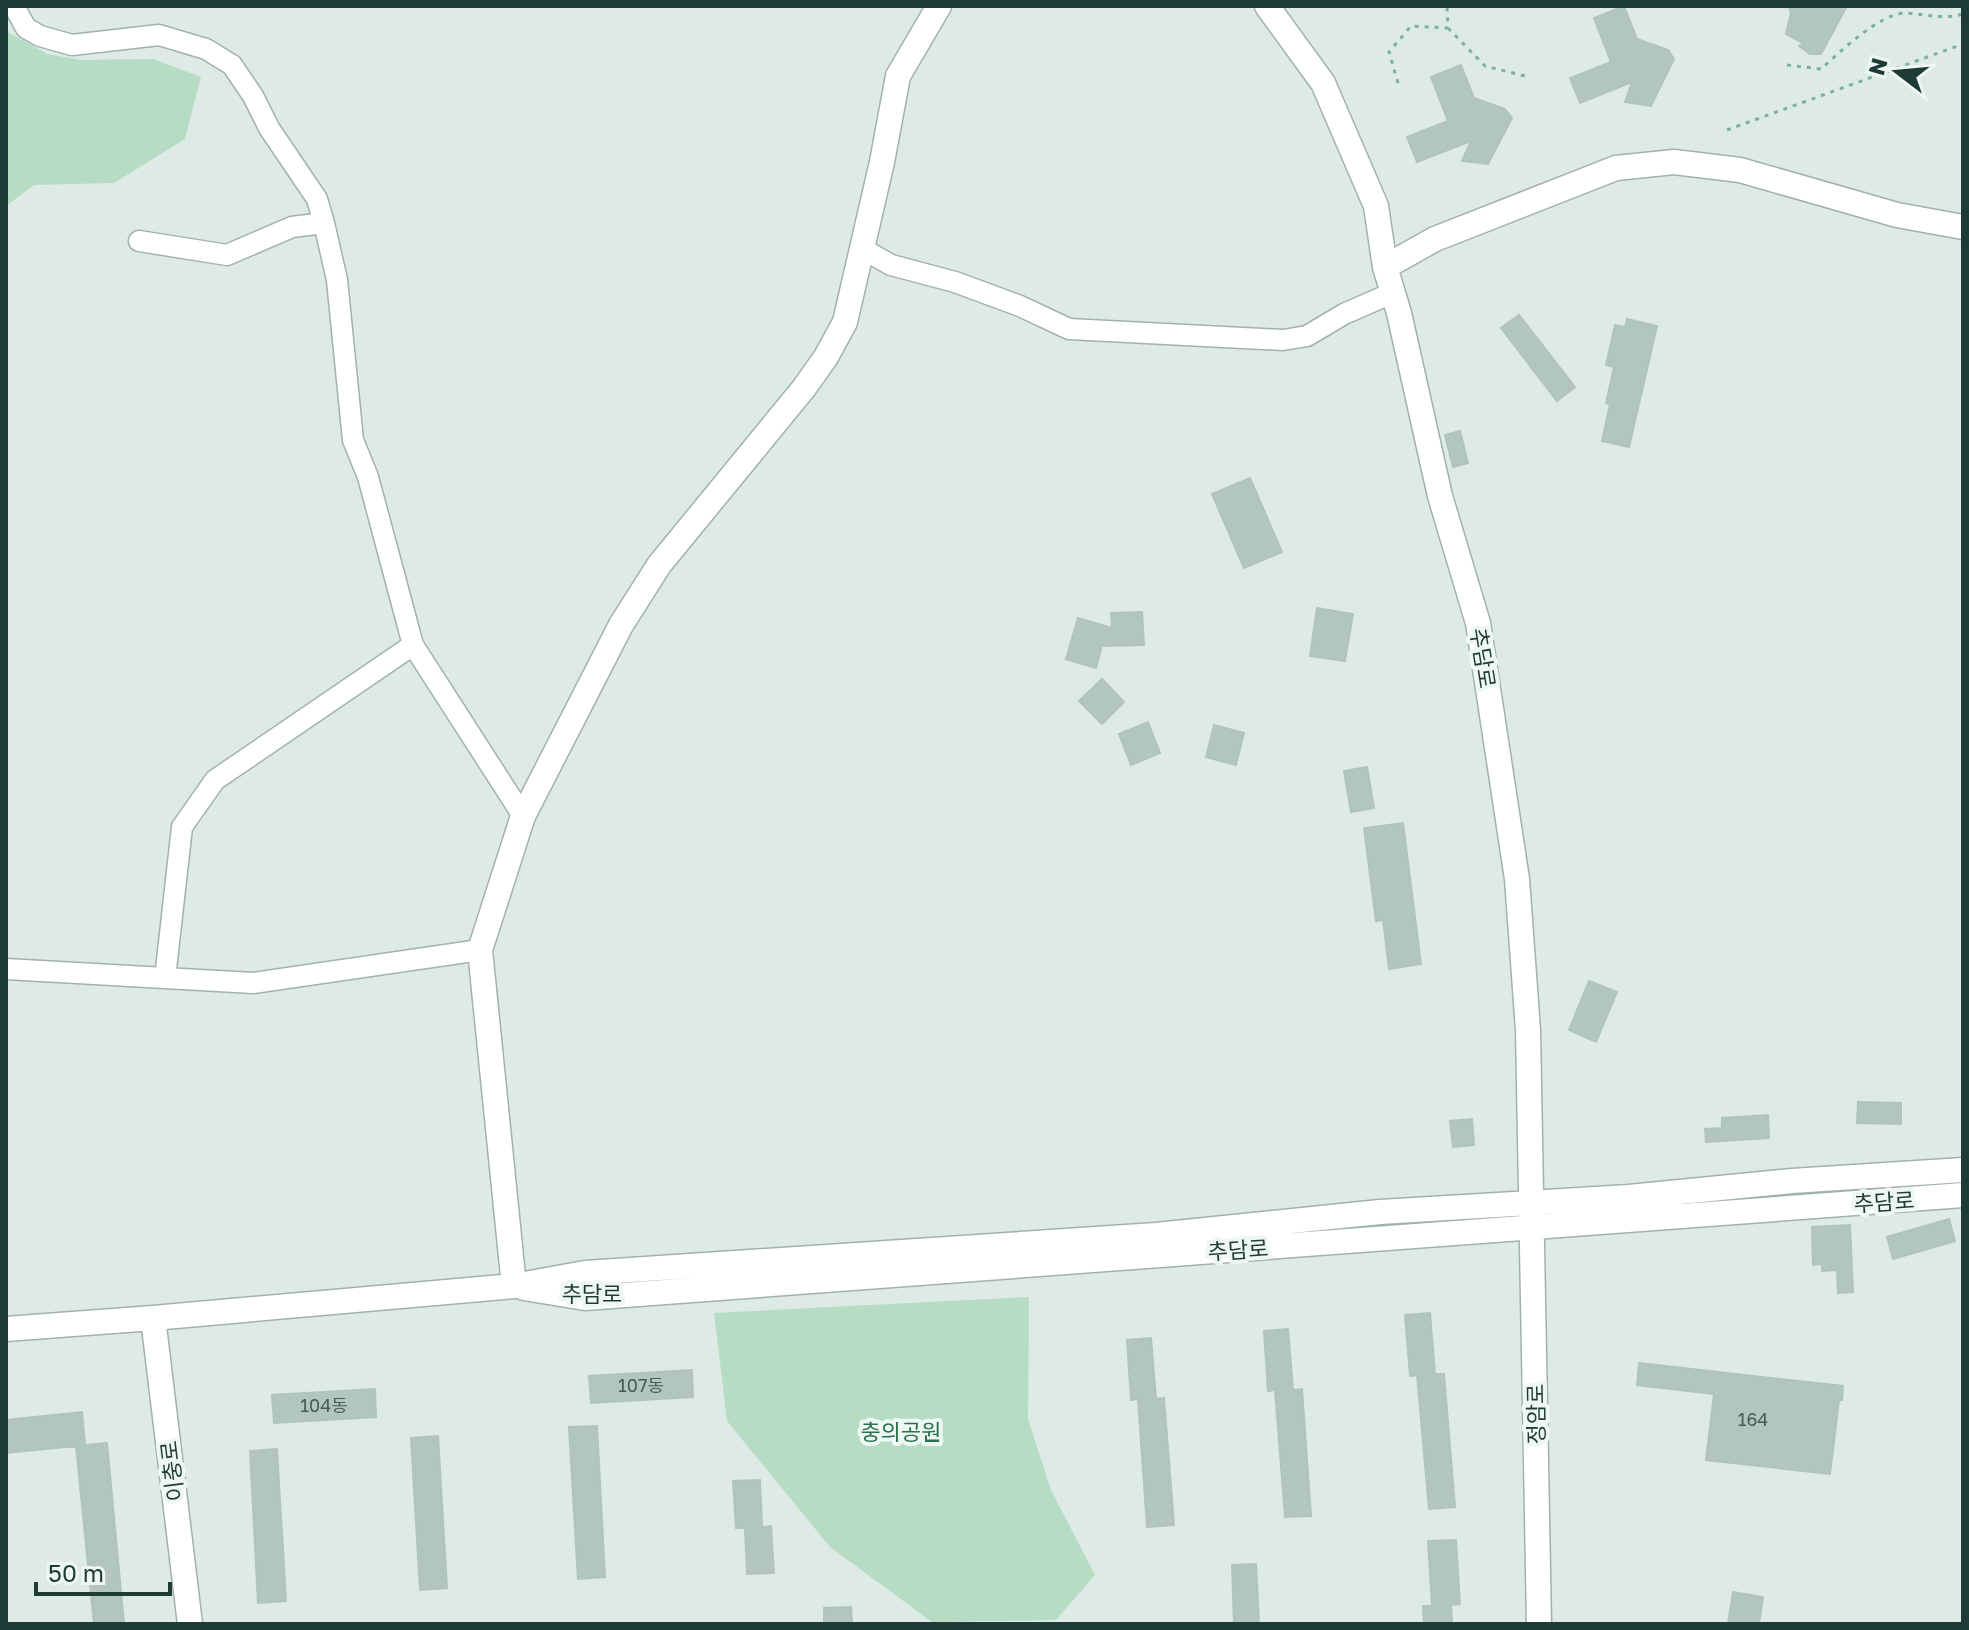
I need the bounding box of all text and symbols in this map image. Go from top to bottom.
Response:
north arrow [1857,32,1937,112]
text: N [1862,55,1893,78]
street label: 추담로 [1465,626,1502,690]
street label: 추담로 [1853,1186,1915,1217]
street label: 추담로 [1207,1234,1269,1265]
street label: 추담로 [562,1280,622,1307]
house number: 107동 [618,1374,664,1396]
street label: 정암로 [1521,1383,1550,1445]
house number: 104동 [300,1394,348,1416]
house number: 164 [1738,1408,1768,1430]
park label: 충의공원 [861,1418,941,1445]
street label: 이충로 [154,1439,189,1503]
scale bar [36,1546,170,1596]
text: 50 m [48,1558,104,1587]

